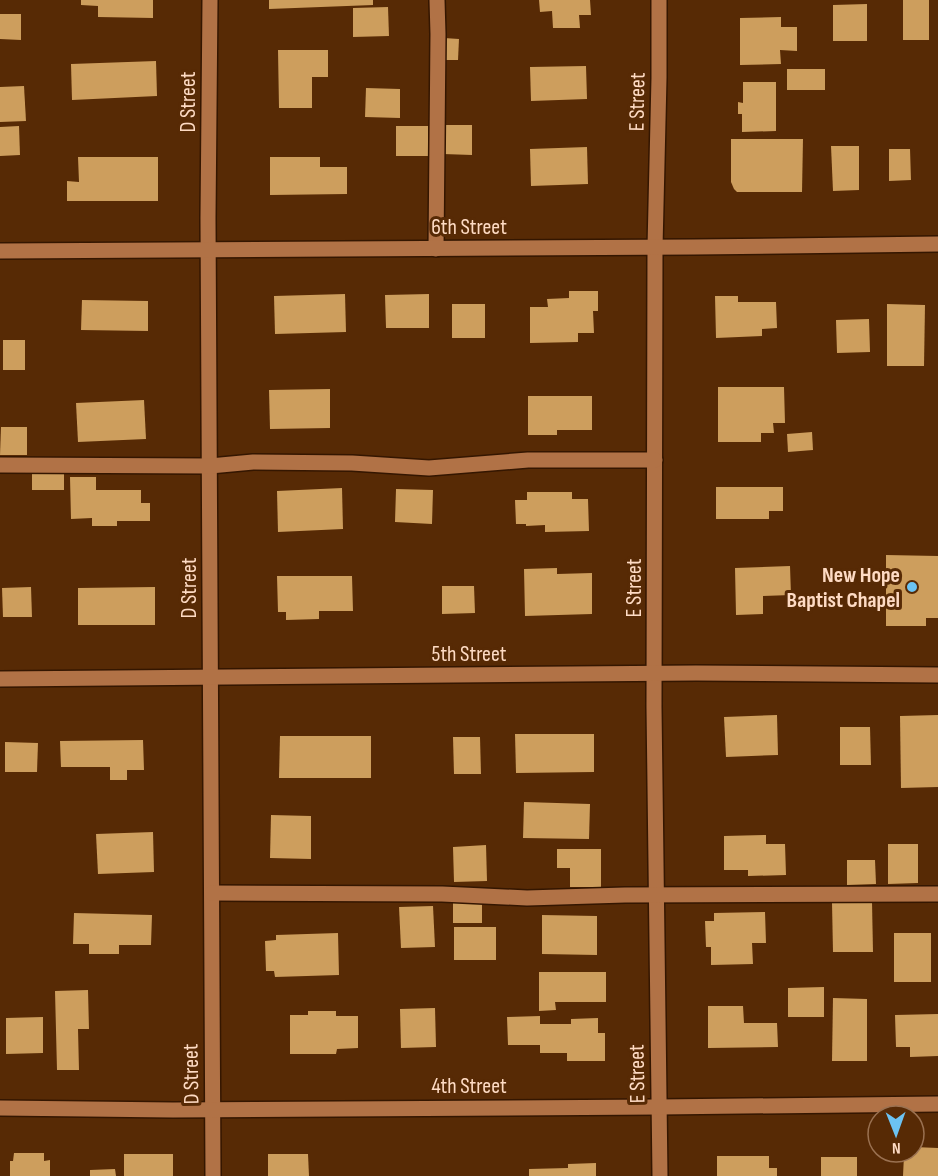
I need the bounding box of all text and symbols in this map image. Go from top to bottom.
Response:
street label: D Street [175,71,202,132]
street label: E Street [623,72,652,132]
street label: 6th Street [431,214,507,241]
street label: D Street [176,557,203,618]
street label: E Street [621,558,648,617]
place label: New Hope Baptist Chapel [787,562,900,614]
marker: New Hope Baptist Chapel [905,580,919,594]
street label: 5th Street [432,641,507,668]
street label: D Street [177,1043,206,1105]
street label: E Street [623,1044,652,1104]
street label: 4th Street [431,1073,507,1100]
north arrow [866,1104,926,1164]
text: N [892,1138,901,1157]

